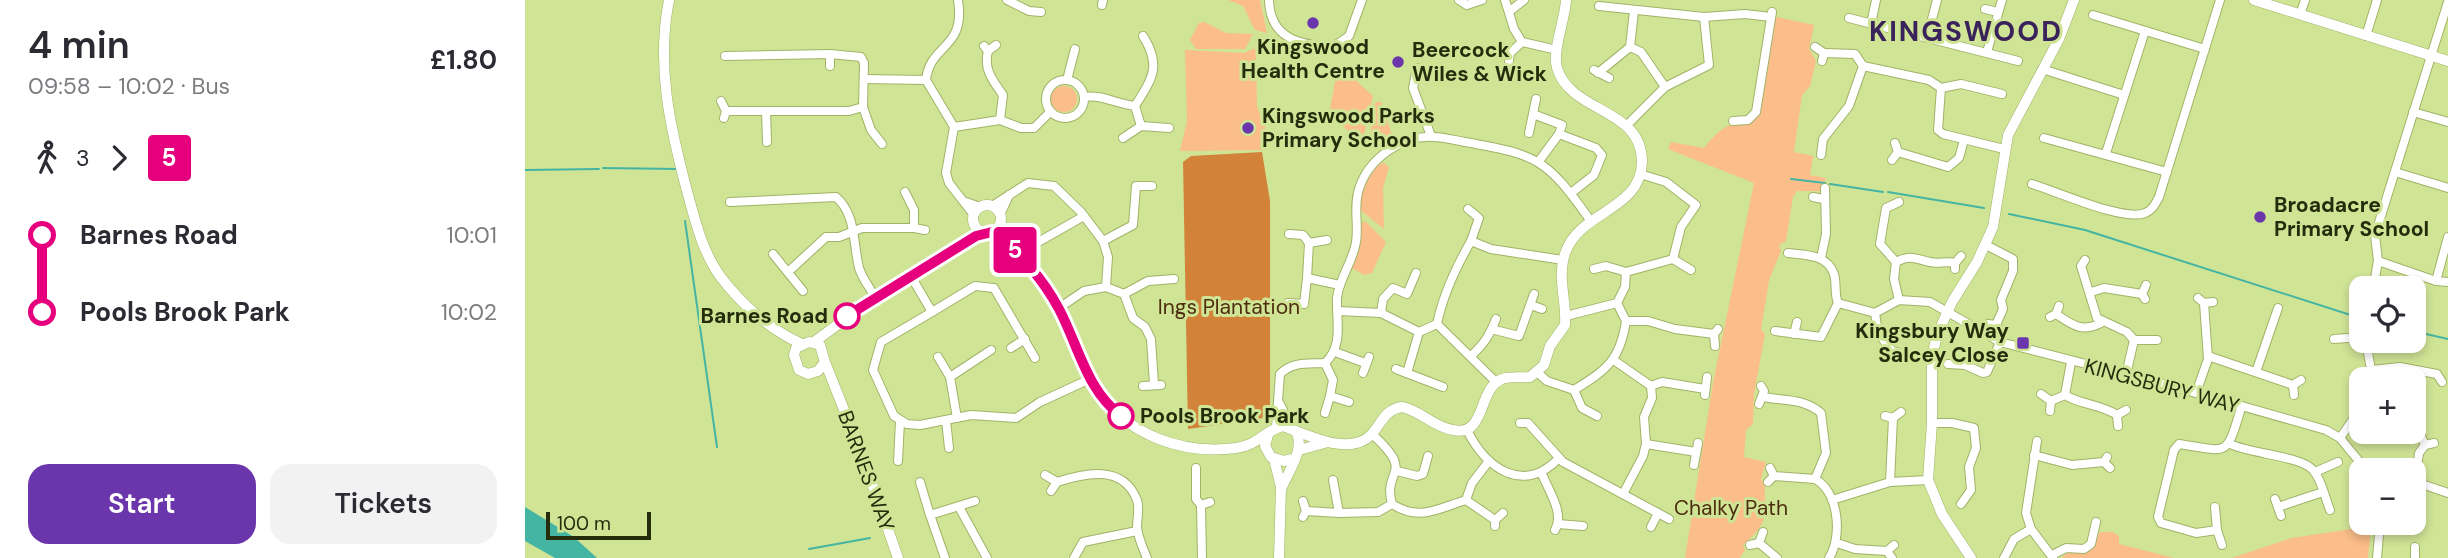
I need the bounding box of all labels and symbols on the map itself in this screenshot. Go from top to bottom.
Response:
district label: KINGSWOOD [1869,13,2063,50]
marker: Kingswood Health Centre [1305,15,1321,31]
place label: Kingswood Health Centre [1241,33,1385,85]
place label: Beercock Wiles & Wick [1412,36,1547,88]
marker: Beercock Wiles & Wick [1390,54,1406,70]
place label: Kingswood Parks Primary School [1262,102,1435,154]
marker: Kingswood Parks Primary School [1240,120,1256,136]
place label: Broadacre Primary School [2274,191,2429,243]
marker: Broadacre Primary School [2252,209,2268,225]
line badge: 5 [992,227,1038,273]
park label: Ings Plantation [1158,293,1300,321]
place label: Barnes Road [701,302,828,330]
marker: Barnes Road [834,303,860,329]
place label: Kingsbury Way Salcey Close [1855,317,2009,369]
marker: Kingsbury Way Salcey Close [2015,335,2031,351]
street label: KINGSBURY WAY [2081,352,2243,420]
place label: Pools Brook Park [1140,402,1309,430]
marker: Pools Brook Park [1108,403,1134,429]
street label: BARNES WAY [831,407,901,535]
park label: Chalky Path [1674,494,1788,522]
scale bar [546,509,651,541]

